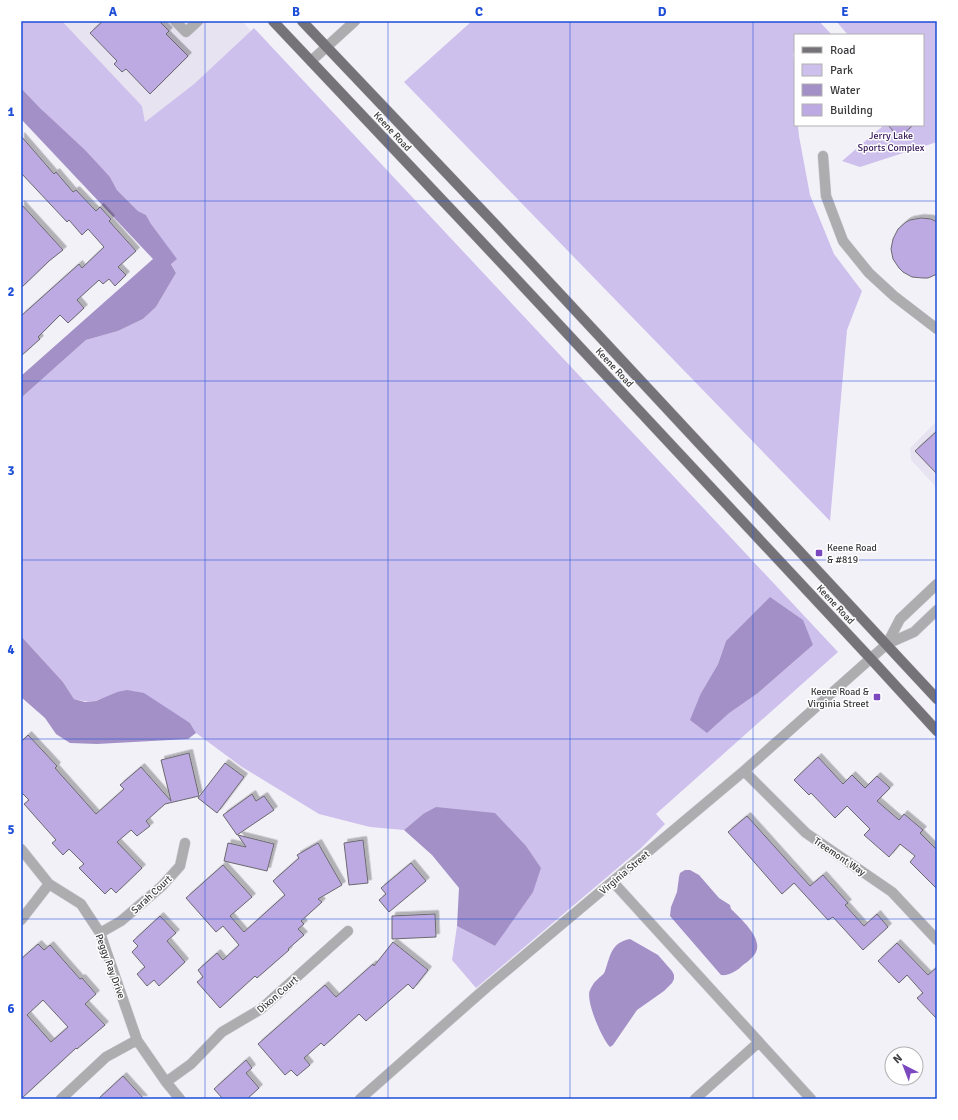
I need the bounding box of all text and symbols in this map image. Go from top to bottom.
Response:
text: A [109,4,118,20]
text: B [292,4,300,20]
text: C [475,4,483,20]
text: D [658,4,667,20]
text: E [841,4,849,20]
legend [794,34,924,126]
text: Road [830,43,856,58]
text: Park [830,63,853,78]
text: Water [830,83,861,98]
text: Building [830,103,873,118]
text: 1 [7,104,15,120]
street label: Keene Road [371,109,414,154]
park label: Jerry Lake Sports Complex [858,130,925,154]
text: 2 [7,284,15,300]
street label: Keene Road [593,345,636,390]
text: 3 [7,463,15,479]
place label: Keene Road & #819 [827,542,877,566]
marker: Keene Road & #819 [814,548,824,558]
street label: Keene Road [814,582,857,627]
text: 4 [7,642,15,658]
place label: Keene Road & Virginia Street [808,686,870,710]
marker: Keene Road & Virginia Street [872,692,882,702]
text: 5 [7,822,15,838]
street label: Treemont Way [811,835,868,879]
street label: Virginia Street [597,848,652,897]
street label: Sarah Court [129,873,175,917]
street label: Peggy Ray Drive [93,932,127,1000]
street label: Dixon Court [255,973,301,1016]
text: 6 [7,1001,15,1017]
north arrow [884,1046,924,1086]
text: N [890,1052,905,1066]

